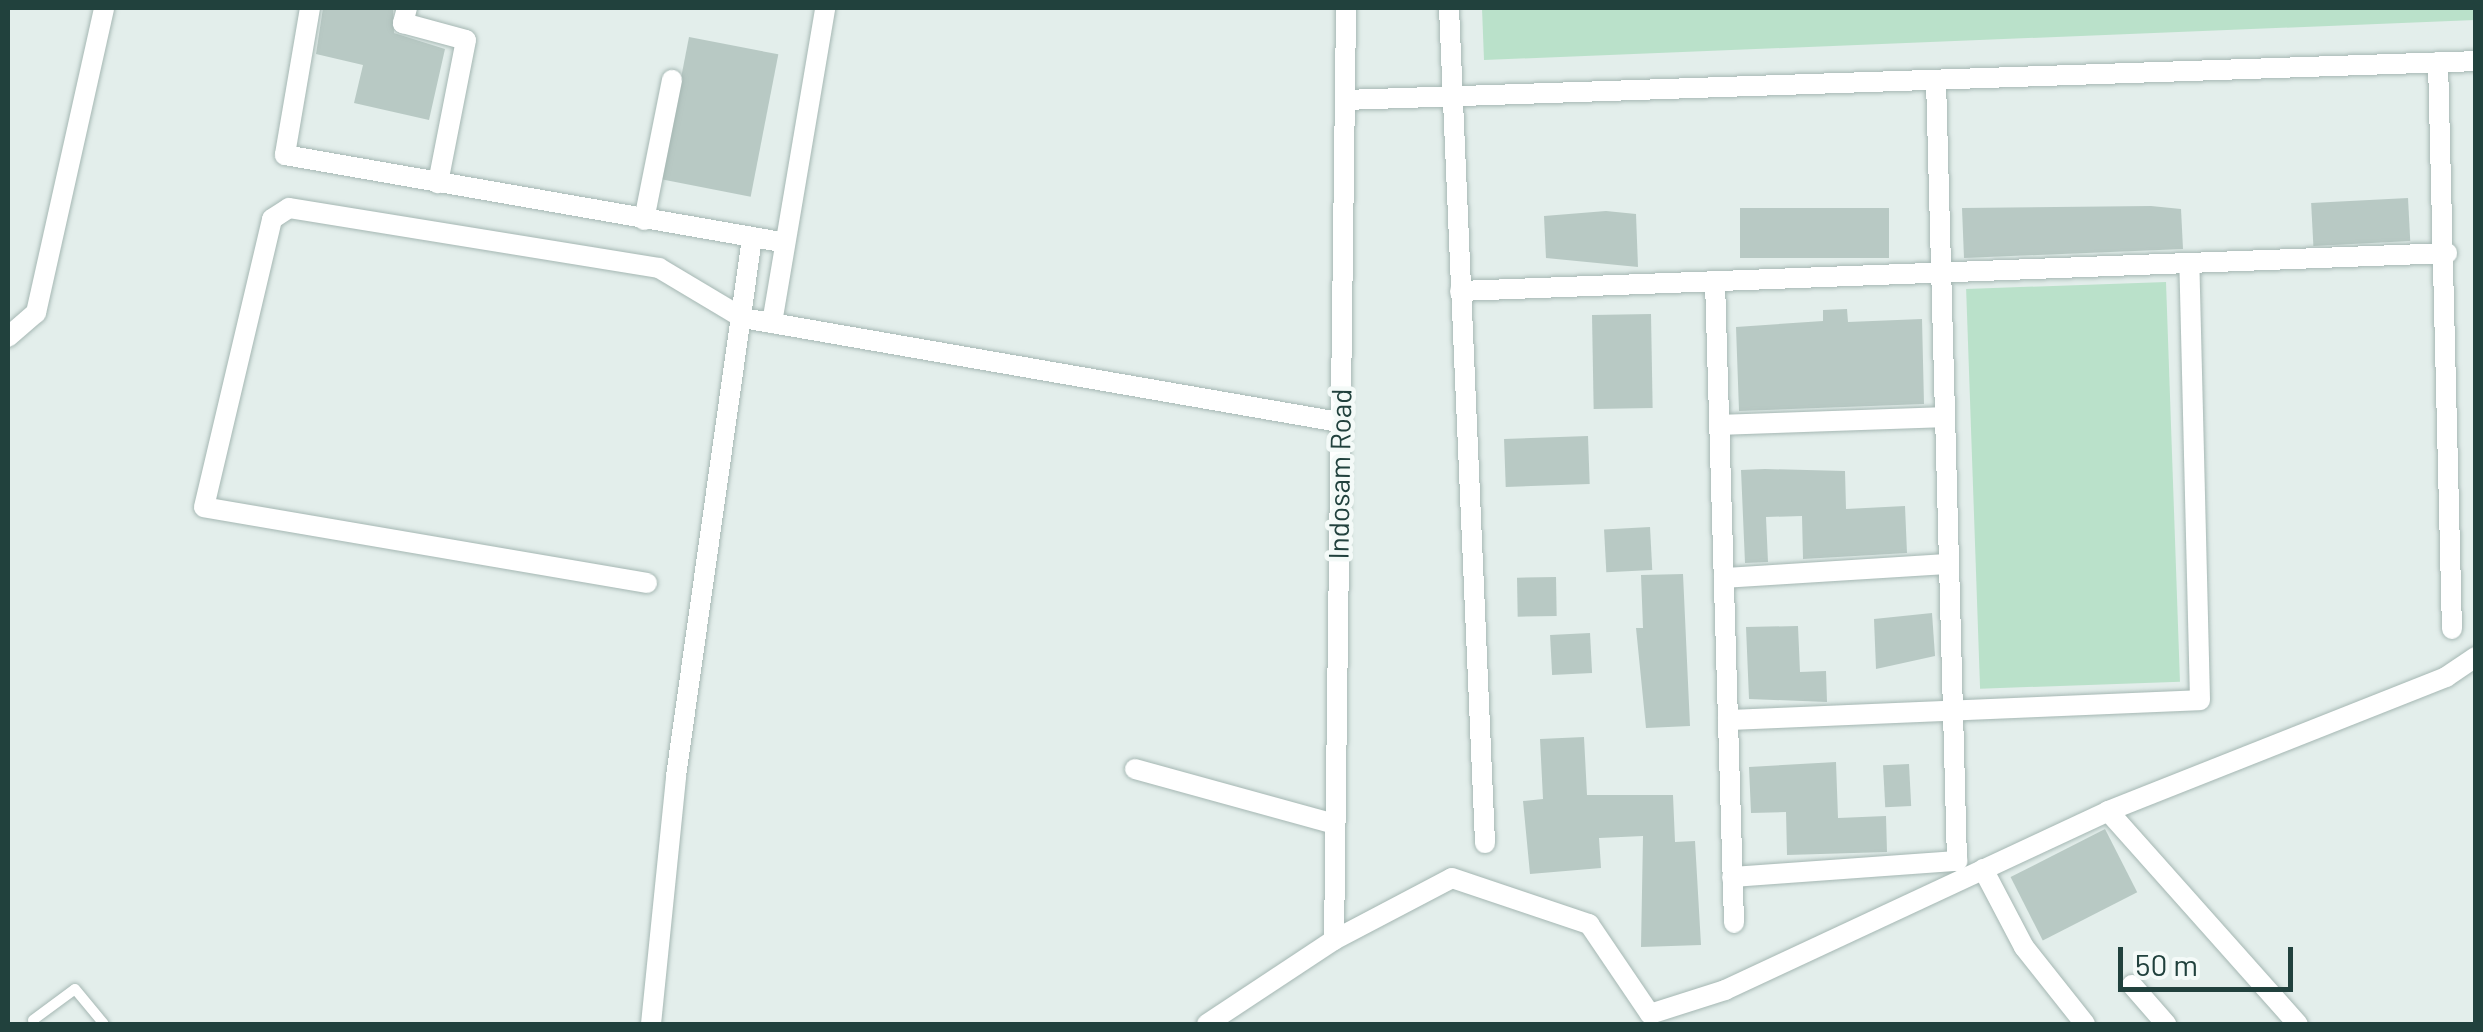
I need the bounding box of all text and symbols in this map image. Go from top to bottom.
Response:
street label: Indosam Road [1321,388,1357,560]
scale bar [2123,927,2298,989]
text: 50 m [2135,946,2198,982]

